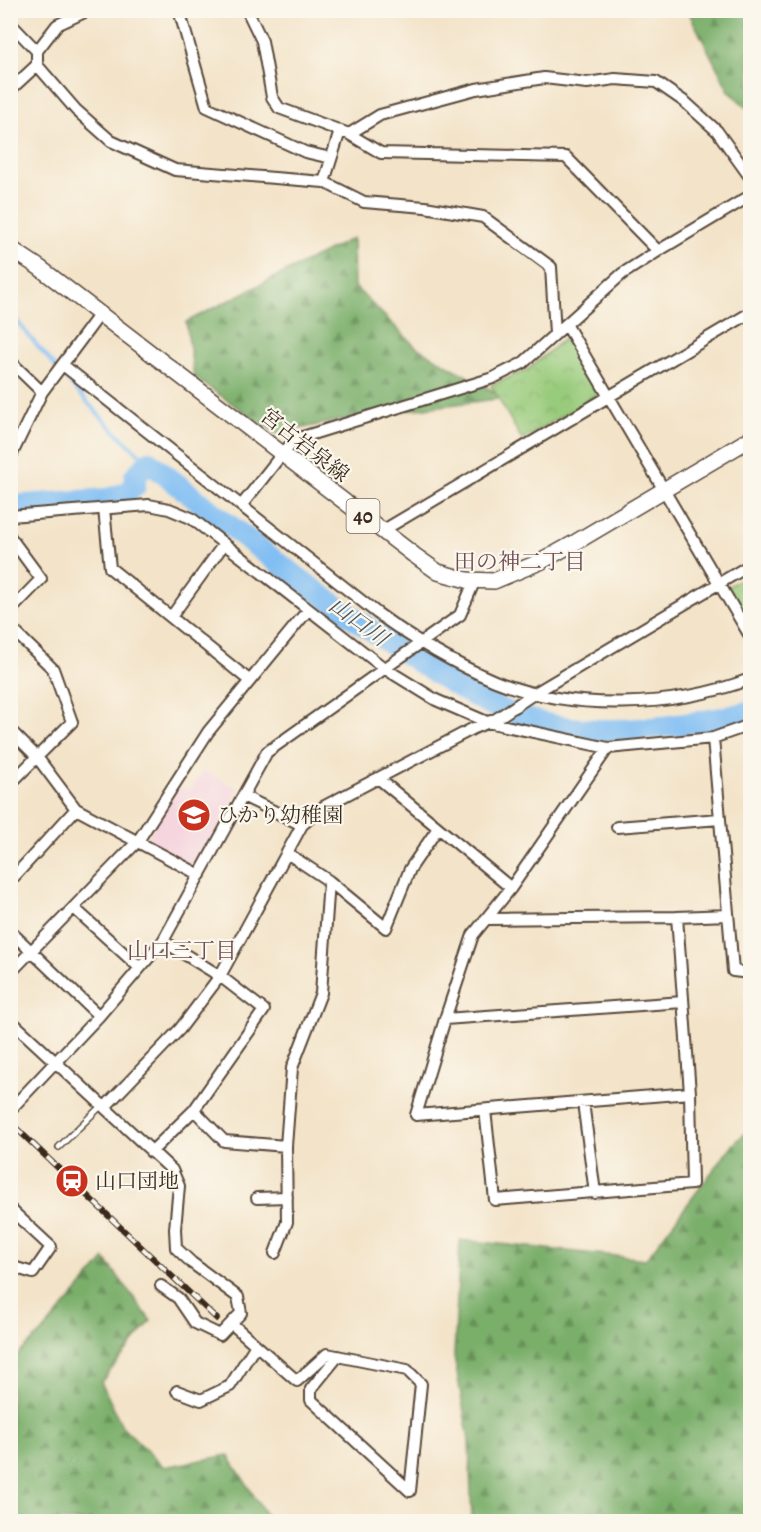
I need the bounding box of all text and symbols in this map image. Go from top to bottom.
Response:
street label: 宮古岩泉線 [255,402,355,488]
road number: 40 [346,499,380,533]
district label: 田の神二丁目 [454,547,586,577]
water label: 山口川 [323,590,396,655]
school or university icon: ひかり幼稚園 [176,797,212,833]
place label: ひかり幼稚園 [217,801,343,829]
district label: 山口三丁目 [127,936,237,966]
station icon: 山口団地 [54,1163,90,1199]
place label: 山口団地 [95,1167,179,1195]

